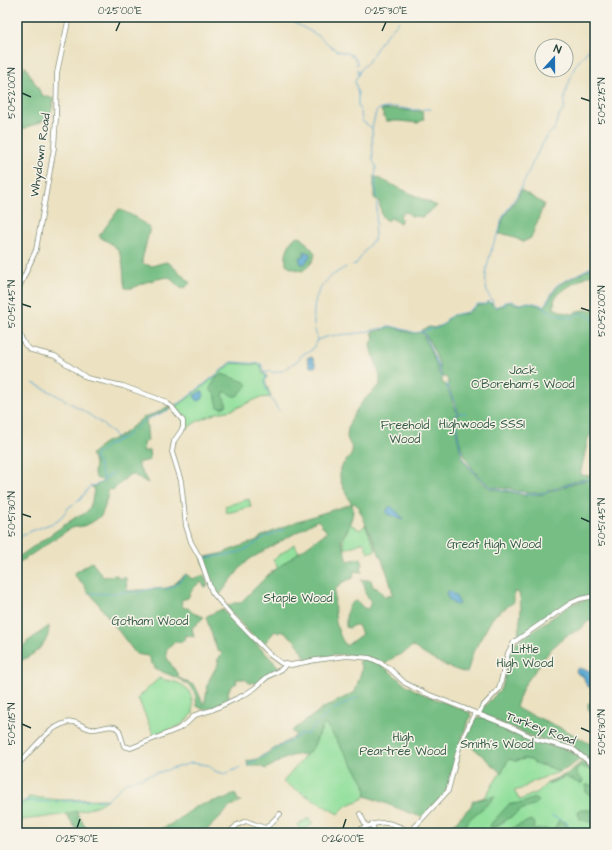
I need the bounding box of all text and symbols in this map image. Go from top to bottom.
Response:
text: 0°25'00"E [98,4,142,18]
text: 0°25'30"E [365,4,407,18]
north arrow [534,38,574,78]
text: N [551,41,563,57]
text: 50°52'00"N [5,67,19,119]
text: 50°52'15"N [595,77,609,125]
street label: Whydown Road [26,112,56,198]
text: 50°51'45"N [5,280,19,328]
text: 50°52'00"N [595,285,609,337]
park label: Jack O'Boreham's Wood [471,362,575,393]
park label: Highwoods SSSI [439,416,525,434]
park label: Freehold Wood [381,417,429,448]
text: 50°51'30"N [5,491,19,537]
text: 50°51'45"N [595,498,609,546]
park label: Great High Wood [447,536,541,554]
park label: Staple Wood [263,590,333,607]
park label: Gotham Wood [111,613,189,630]
park label: Little High Wood [497,641,553,673]
text: 50°51'15"N [5,703,19,745]
street label: Turkey Road [503,707,578,750]
text: 50°51'30"N [595,709,609,755]
park label: High Peartree Wood [359,729,447,760]
park label: Smith's Wood [460,736,534,753]
text: 0°25'30"E [56,832,98,846]
text: 0°26'00"E [321,832,365,846]

